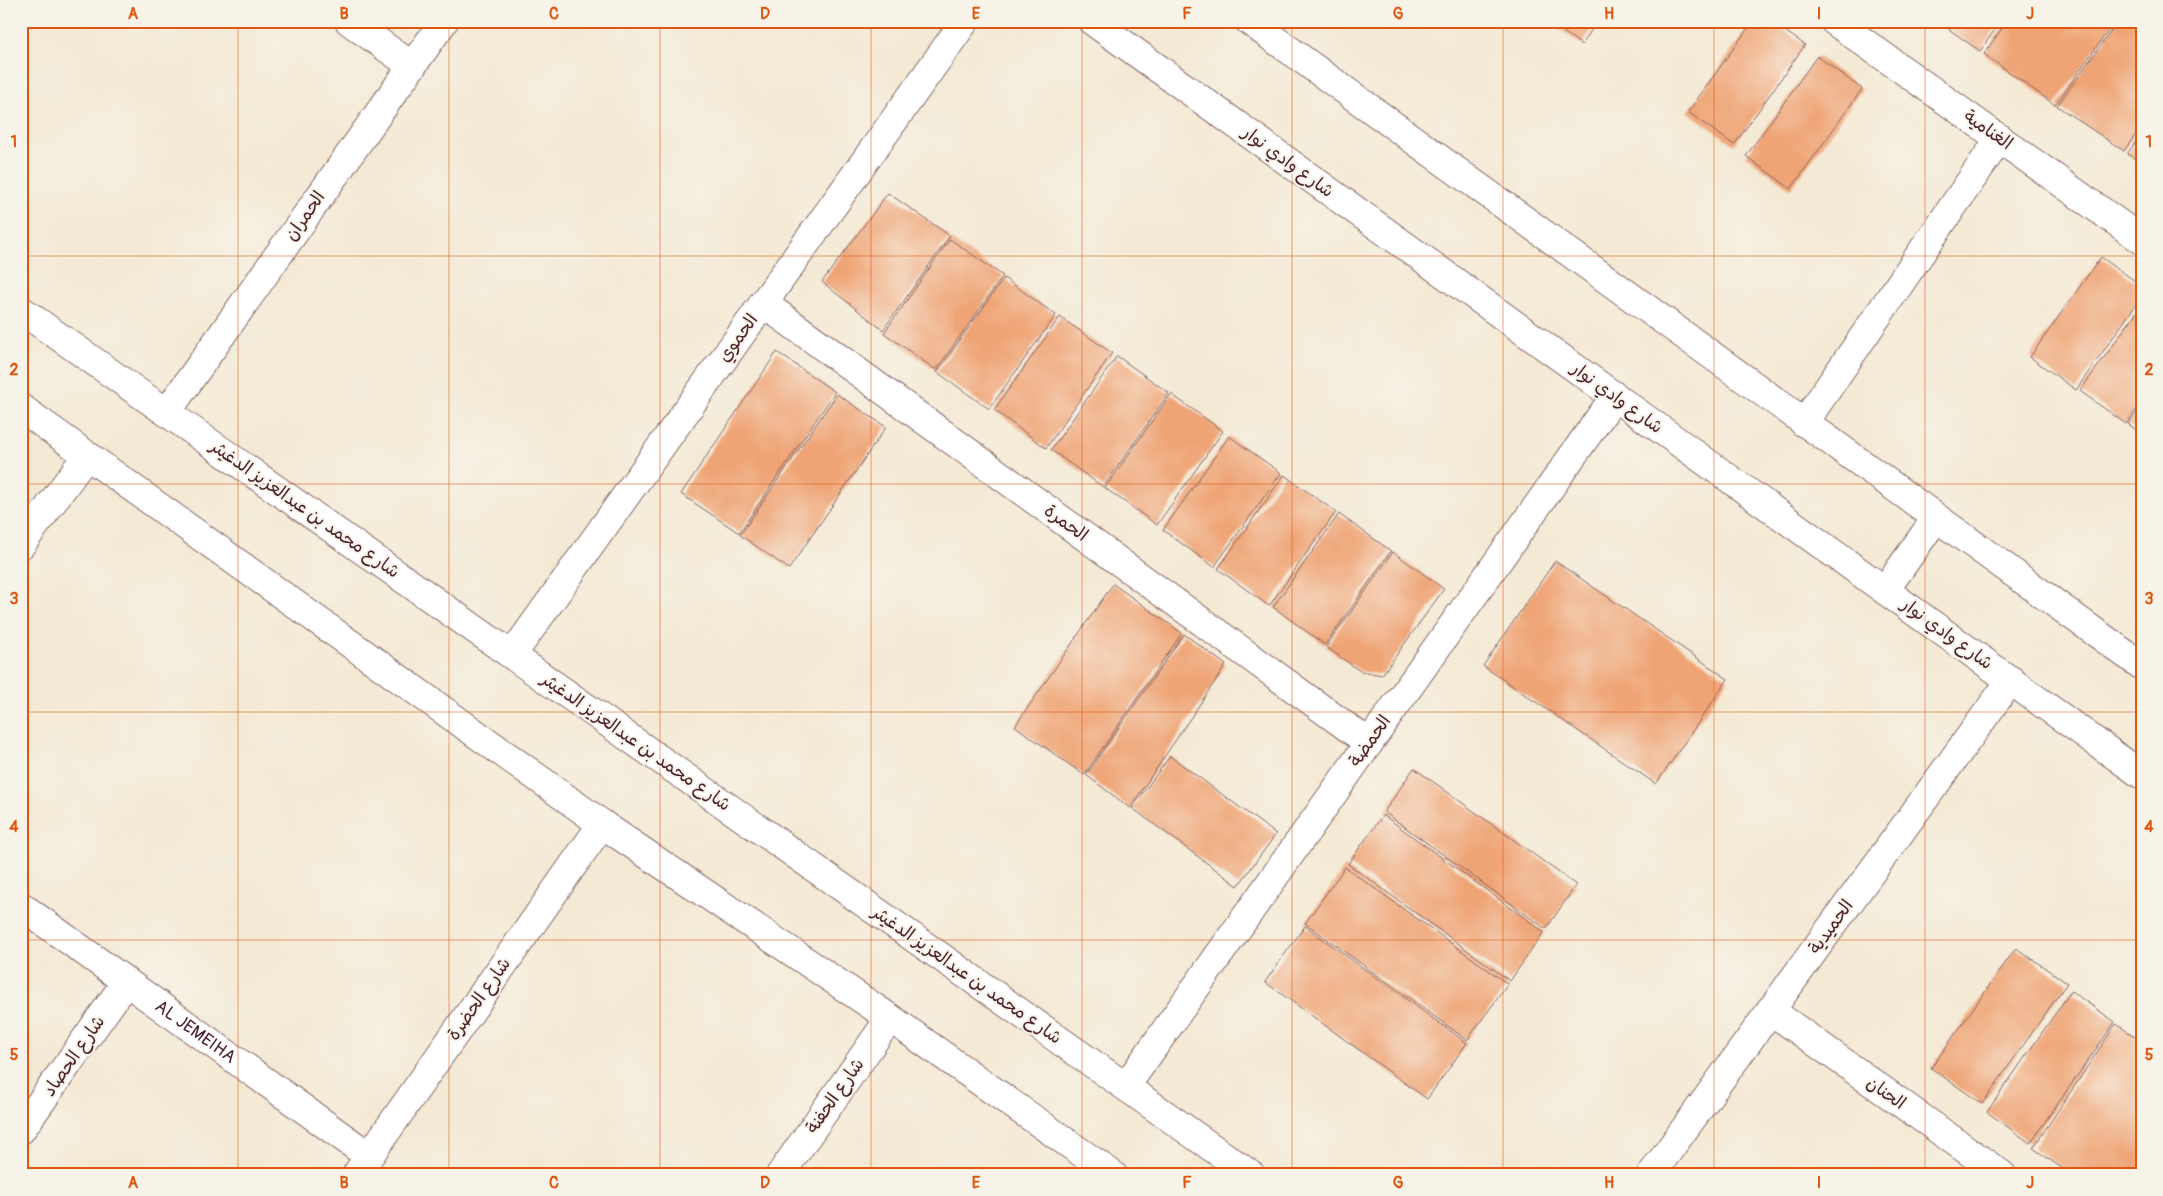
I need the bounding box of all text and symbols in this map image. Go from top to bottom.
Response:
text: A [128,4,139,24]
text: B [339,4,349,24]
text: C [549,4,559,24]
text: D [760,4,770,24]
text: E [972,4,981,24]
text: F [1182,4,1192,24]
text: G [1393,4,1404,24]
text: H [1604,4,1614,24]
text: I [1817,4,1821,24]
text: J [2026,4,2034,24]
street label: الغنامية [1959,105,2017,155]
street label: شارع وادي نوار [1236,120,1338,204]
text: 1 [11,132,17,152]
text: 1 [2146,132,2152,152]
street label: الحمران [280,187,330,245]
street label: الحموي [713,309,764,367]
street label: شارع وادي نوار [1565,356,1667,440]
text: 2 [10,360,19,380]
text: 2 [2145,360,2154,380]
street label: شارع محمد بن عبدالعزيز الدغيثر [204,434,404,583]
street label: الحمرة [1039,499,1093,547]
text: 3 [10,589,19,609]
text: 3 [2145,589,2154,609]
street label: شارع وادي نوار [1895,592,1997,676]
street label: شارع محمد بن عبدالعزيز الدغيثر [535,667,735,816]
street label: الحمضة [1344,711,1396,771]
text: 4 [9,817,19,837]
text: 4 [2144,817,2154,837]
street label: الحميدية [1803,895,1859,959]
street label: شارع محمد بن عبدالعزيز الدغيثر [866,900,1066,1049]
street label: شارع الحضرة [442,953,516,1045]
street label: AL JEMEIHA [151,995,241,1068]
street label: شارع الحصاد [38,1011,110,1101]
text: 5 [10,1045,19,1065]
text: 5 [2145,1045,2154,1065]
street label: شارع الحفنة [801,1054,869,1138]
street label: الحنان [1862,1071,1910,1115]
text: A [128,1173,139,1193]
text: B [339,1173,349,1193]
text: C [549,1173,559,1193]
text: D [760,1173,770,1193]
text: E [972,1173,981,1193]
text: F [1182,1173,1192,1193]
text: G [1393,1173,1404,1193]
text: H [1604,1173,1614,1193]
text: I [1817,1173,1821,1193]
text: J [2026,1173,2034,1193]

